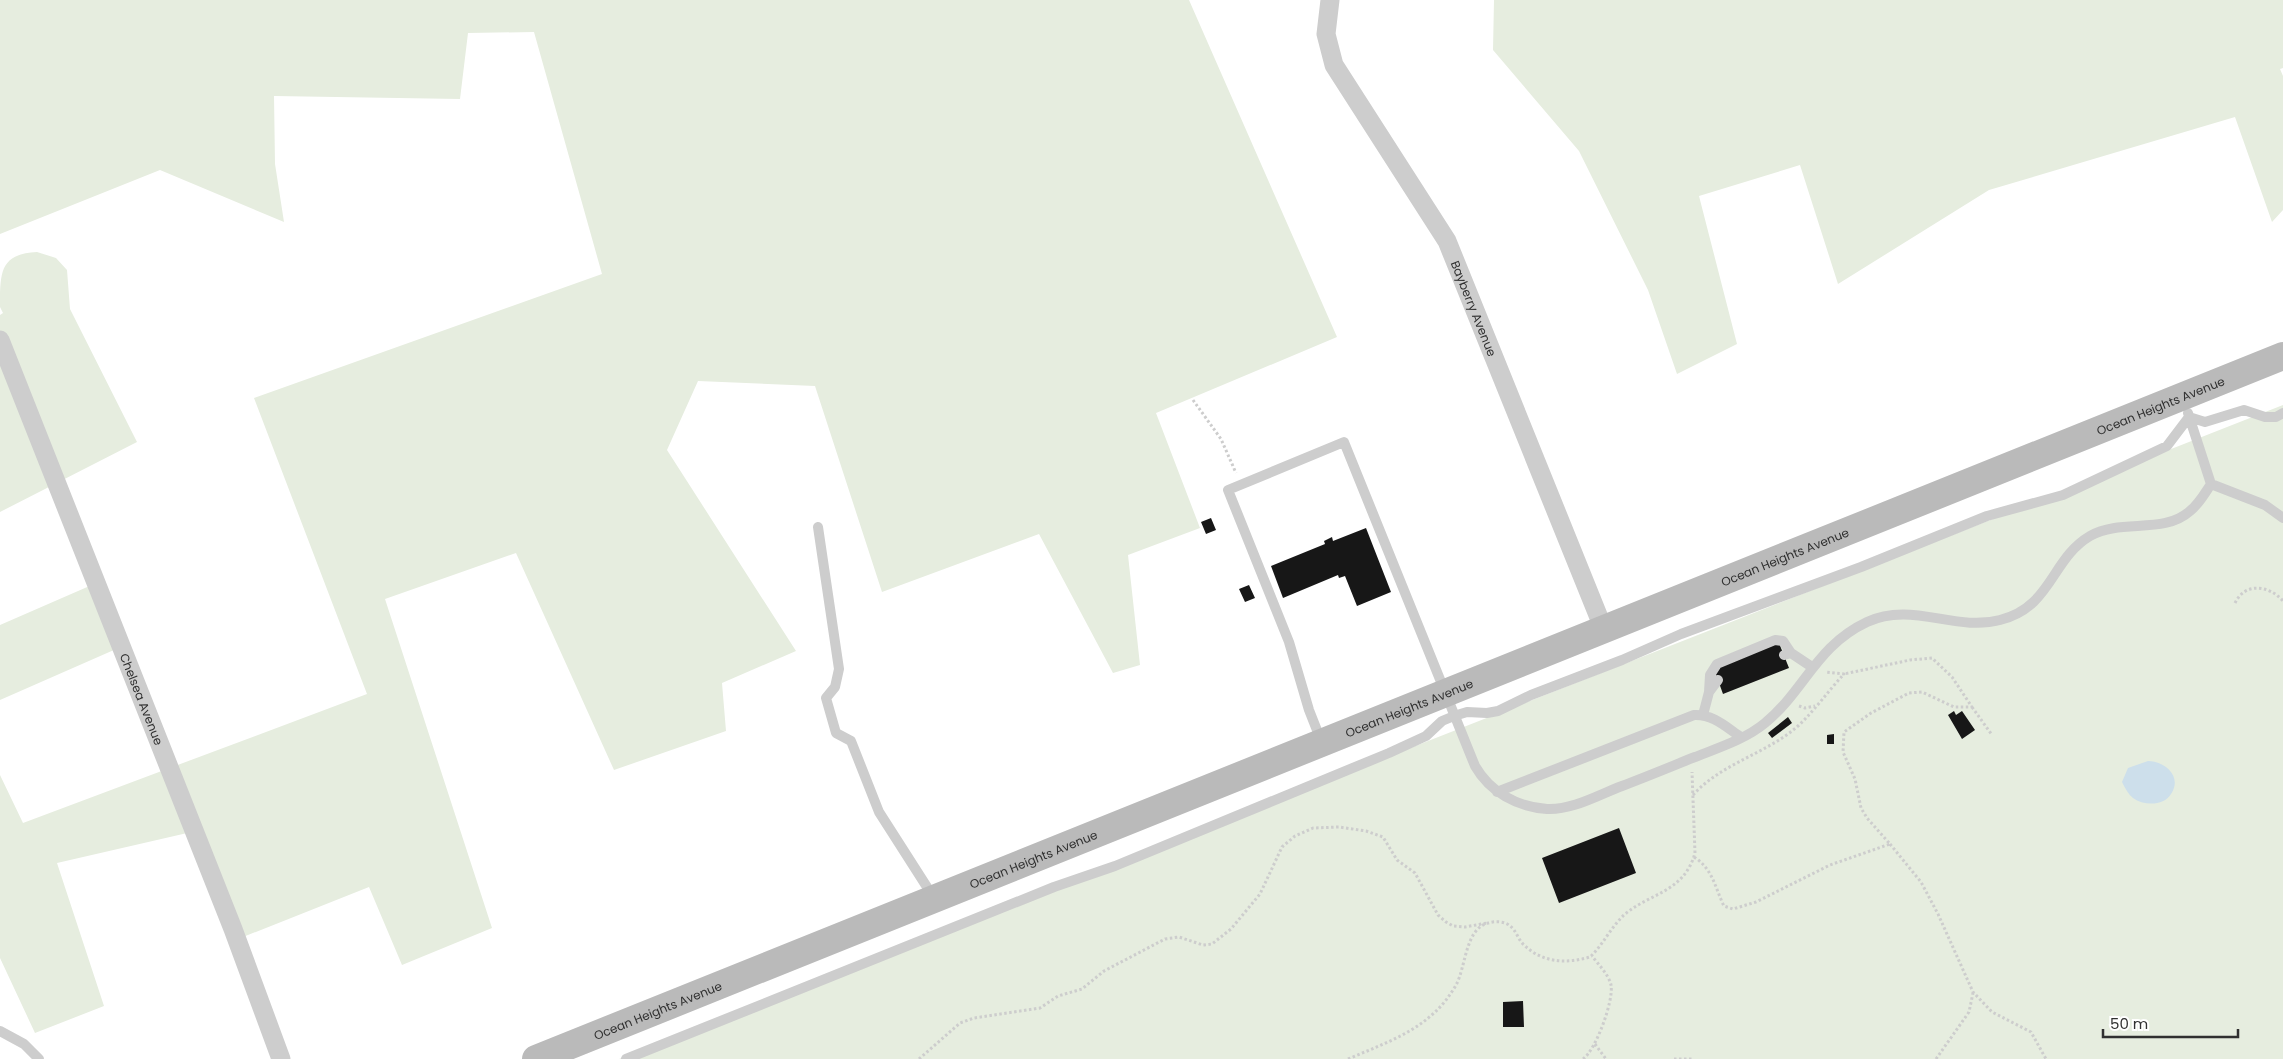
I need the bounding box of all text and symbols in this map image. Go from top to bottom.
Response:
street label: Bayberry Avenue [1447,258,1501,359]
street label: Ocean Heights Avenue [2094,372,2227,439]
street label: Ocean Heights Avenue [1718,523,1851,590]
street label: Chelsea Avenue [116,650,168,747]
street label: Ocean Heights Avenue [1342,674,1476,741]
street label: Ocean Heights Avenue [967,825,1100,892]
street label: Ocean Heights Avenue [591,977,724,1044]
scale bar [2103,1006,2238,1038]
text: 50 m [2110,1013,2148,1034]

